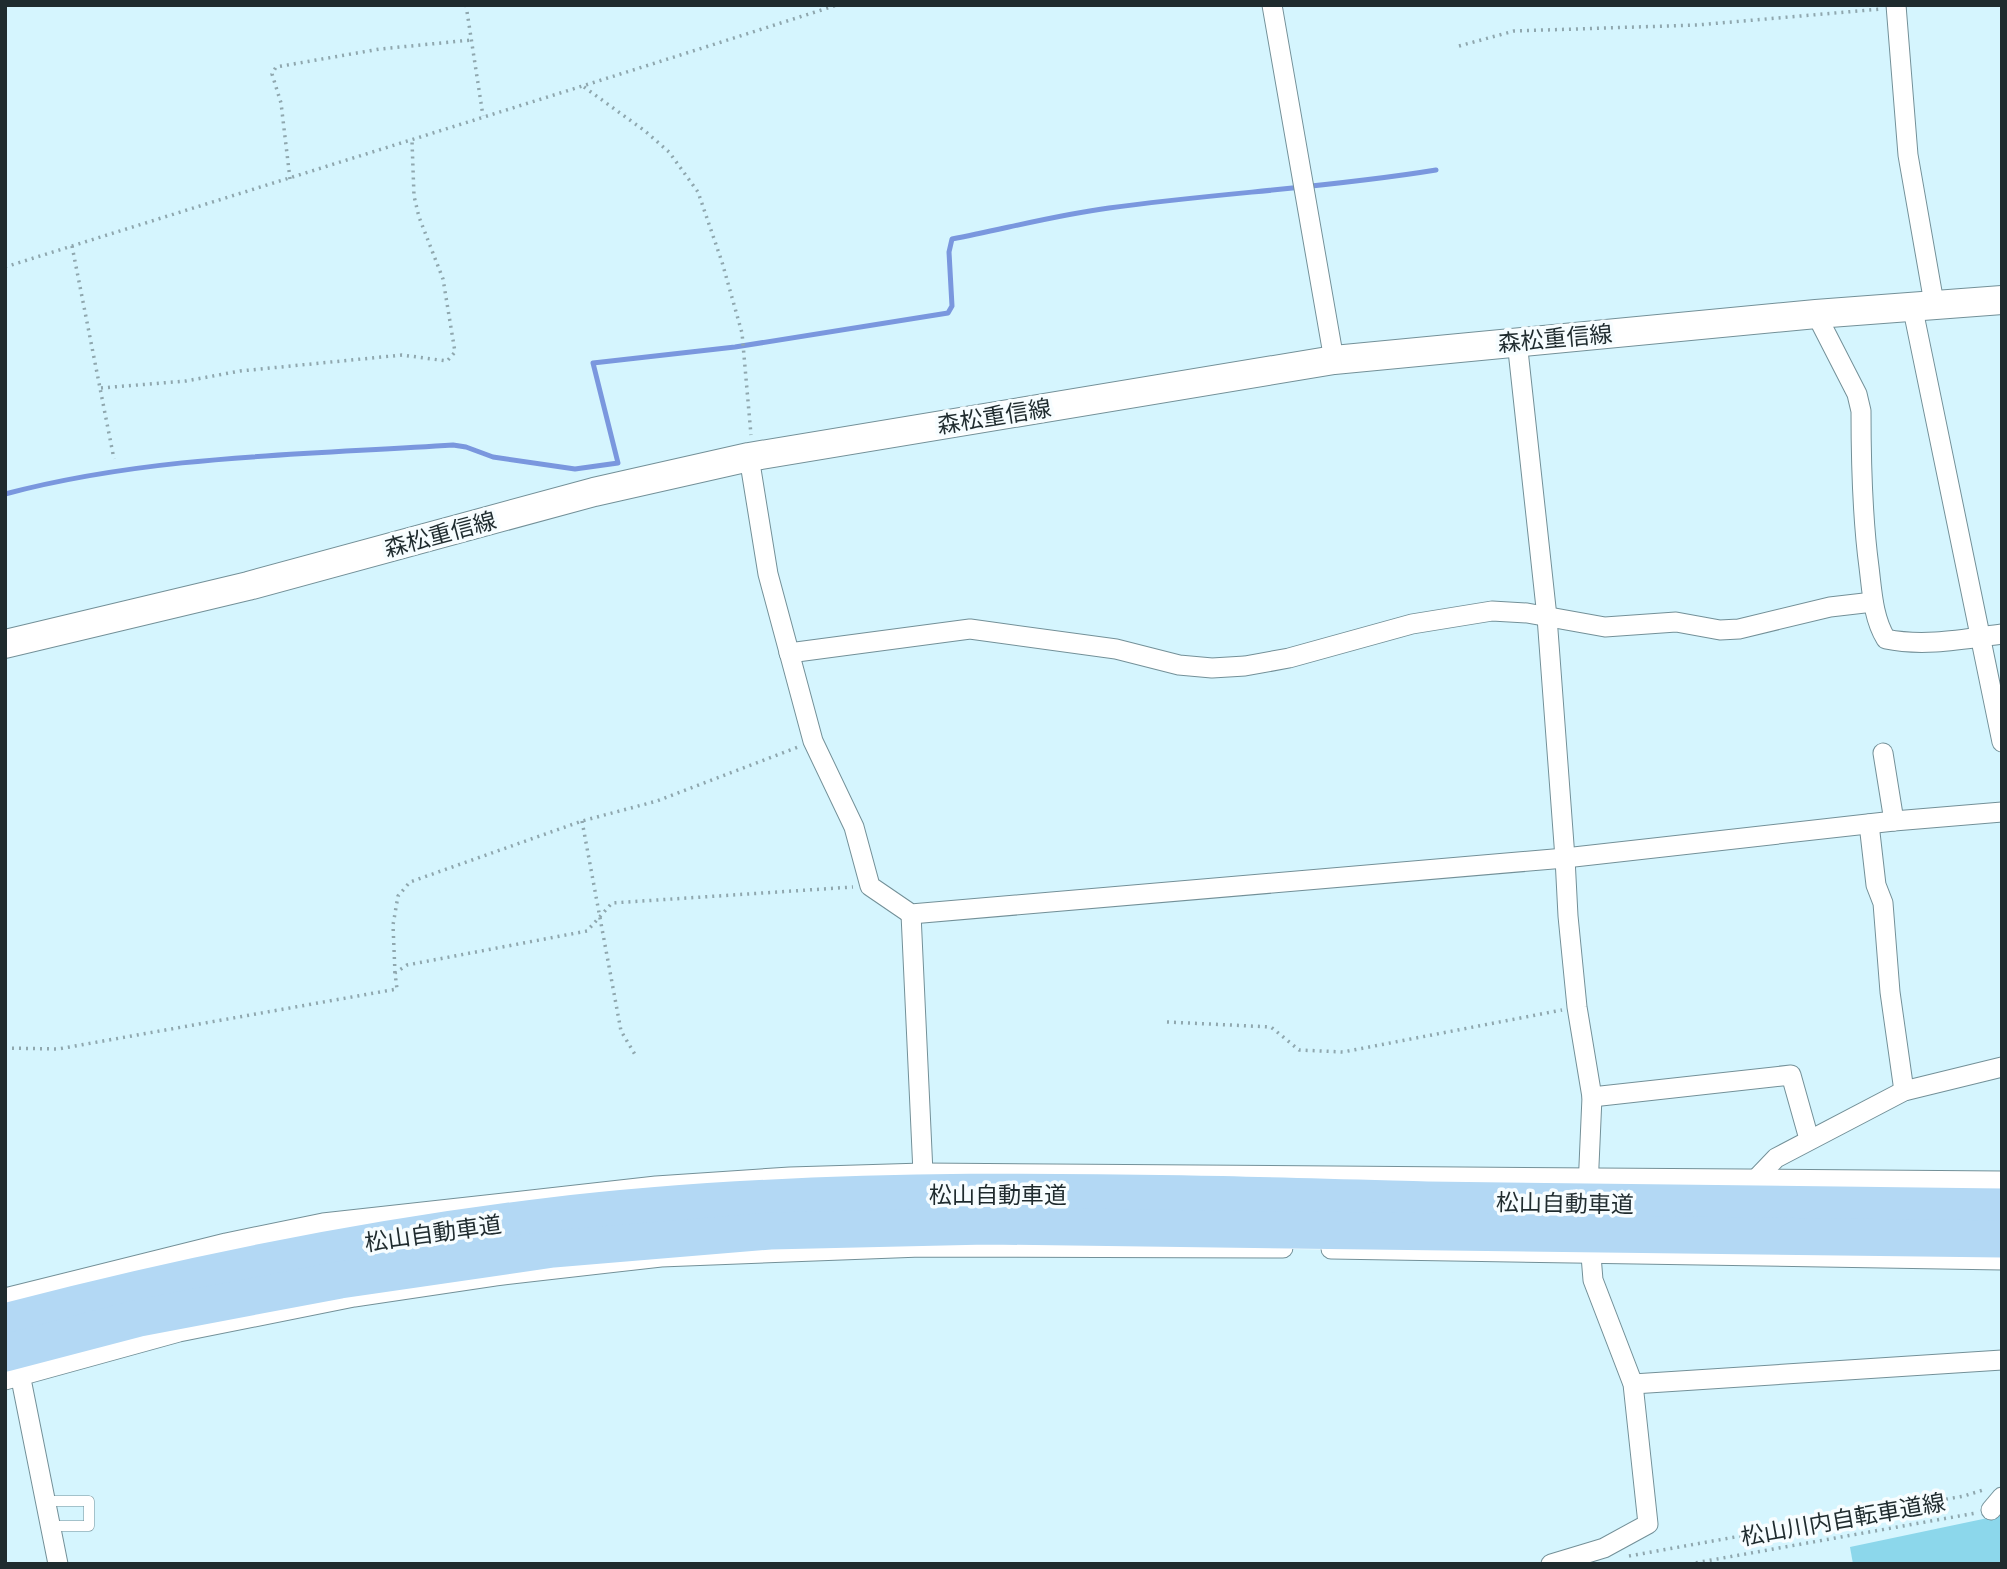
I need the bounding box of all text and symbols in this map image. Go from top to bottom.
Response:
street label: 森松重信線 [1496,319,1614,357]
street label: 森松重信線 [935,393,1053,439]
street label: 森松重信線 [381,505,499,563]
street label: 松山自動車道 [929,1180,1067,1209]
street label: 松山自動車道 [1496,1187,1634,1219]
street label: 松山自動車道 [363,1209,503,1257]
street label: 松山川内自転車道線 [1739,1487,1947,1551]

